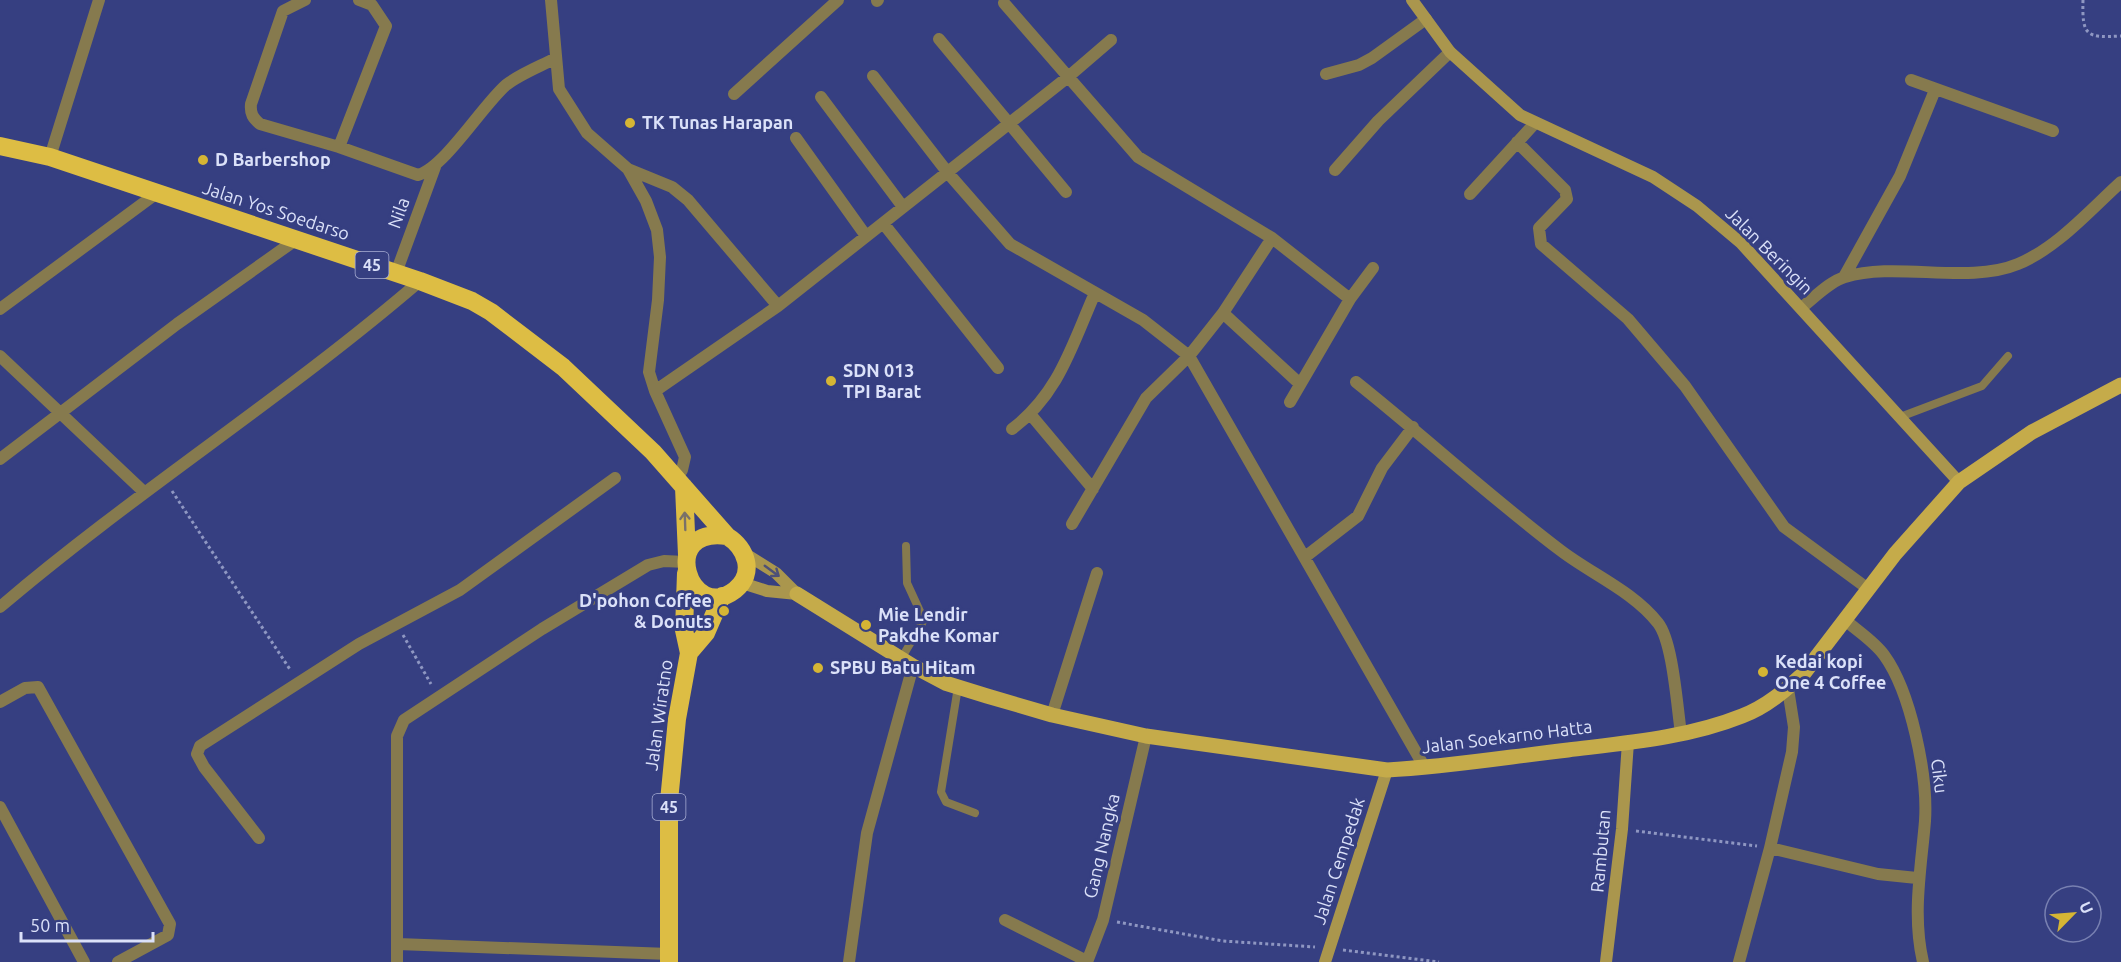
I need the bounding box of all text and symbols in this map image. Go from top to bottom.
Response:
place label: TK Tunas Harapan [642,112,793,132]
marker: TK Tunas Harapan [623,116,637,130]
place label: D Barbershop [215,149,331,169]
marker: D Barbershop [196,153,210,167]
street label: Jalan Yos Soedarso [200,177,352,243]
street label: Nila [383,195,413,231]
street label: Jalan Beringin [1722,203,1817,298]
road number: 45 [356,252,388,278]
place label: SDN 013 TPI Barat [843,360,922,401]
marker: SDN 013 TPI Barat [824,374,838,388]
one-way arrow [680,512,691,531]
one-way arrow [764,565,780,578]
place label: D'pohon Coffee & Donuts [579,590,712,631]
marker: D'pohon Coffee & Donuts [717,604,731,618]
place label: Mie Lendir Pakdhe Komar [878,604,1000,645]
marker: Mie Lendir Pakdhe Komar [859,618,873,632]
place label: Kedai kopi One 4 Coffee [1775,651,1886,692]
place label: SPBU Batu Hitam [830,657,976,677]
street label: Jalan Wiratno [640,658,676,772]
marker: SPBU Batu Hitam [811,661,825,675]
marker: Kedai kopi One 4 Coffee [1756,665,1770,679]
street label: Jalan Soekarno Hatta [1420,716,1593,756]
street label: Ciku [1928,757,1952,794]
street label: Gang Nangka [1079,791,1123,900]
road number: 45 [652,794,686,820]
street label: Jalan Cempedak [1308,795,1368,927]
street label: Rambutan [1586,809,1614,893]
north arrow [2043,884,2103,944]
text: U [2076,899,2097,917]
scale bar [21,905,153,943]
text: 50 m [30,915,70,935]

